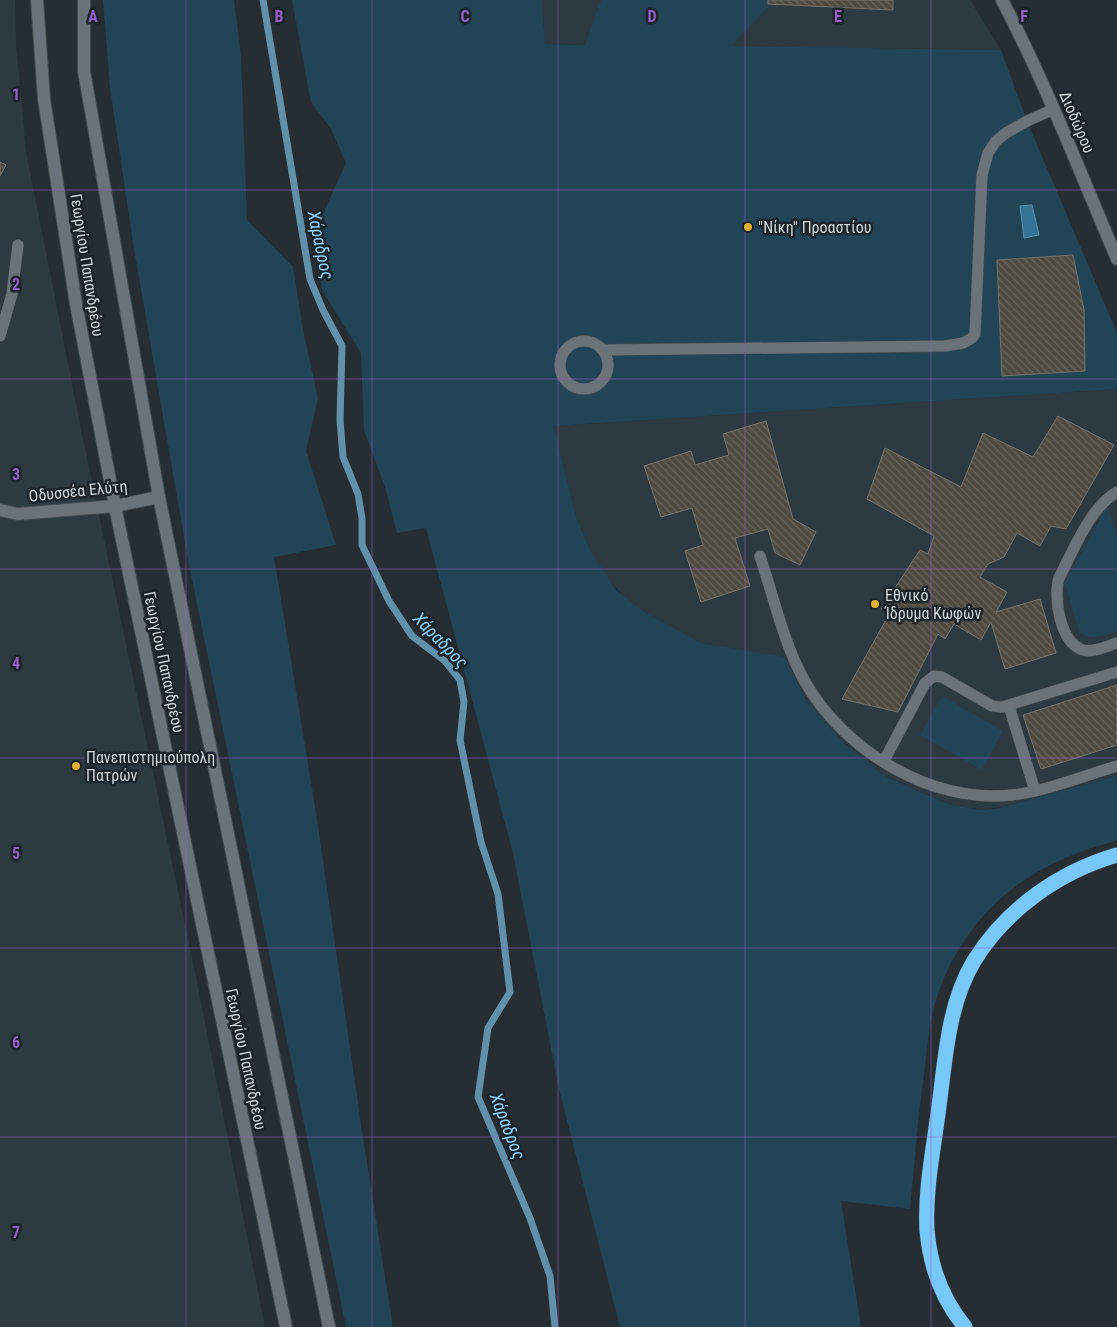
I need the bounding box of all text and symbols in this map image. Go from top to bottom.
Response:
text: A [88,7,98,26]
text: B [275,7,284,26]
text: C [460,7,470,26]
text: D [647,7,657,26]
text: E [834,7,842,26]
text: F [1020,7,1028,26]
text: 1 [12,85,20,104]
street label: Διοδώρου [1055,88,1099,156]
street label: Γεωργίου Παπανδρέου [66,192,108,338]
water label: Χάραδρος [303,208,339,281]
place label: "Νίκη" Προαστίου [758,218,871,237]
marker: "Νίκη" Προαστίου [742,221,754,233]
text: 2 [12,275,20,294]
text: 3 [12,465,20,484]
street label: Οδυσσέα Ελύτη [28,476,128,506]
place label: Εθνικό Ίδρυμα Κωφών [884,586,981,623]
street label: Γεωργίου Παπανδρέου [140,590,188,734]
marker: Εθνικό Ίδρυμα Κωφών [869,598,881,610]
water label: Χάραδρος [409,607,473,672]
text: 4 [12,654,20,673]
place label: Πανεπιστημιούπολη Πατρών [86,748,215,785]
marker: Πανεπιστημιούπολη Πατρών [70,760,82,772]
text: 5 [12,844,20,863]
street label: Γεωργίου Παπανδρέου [222,987,270,1131]
text: 6 [12,1033,20,1052]
water label: Χάραδρος [485,1089,530,1162]
text: 7 [12,1223,20,1242]

